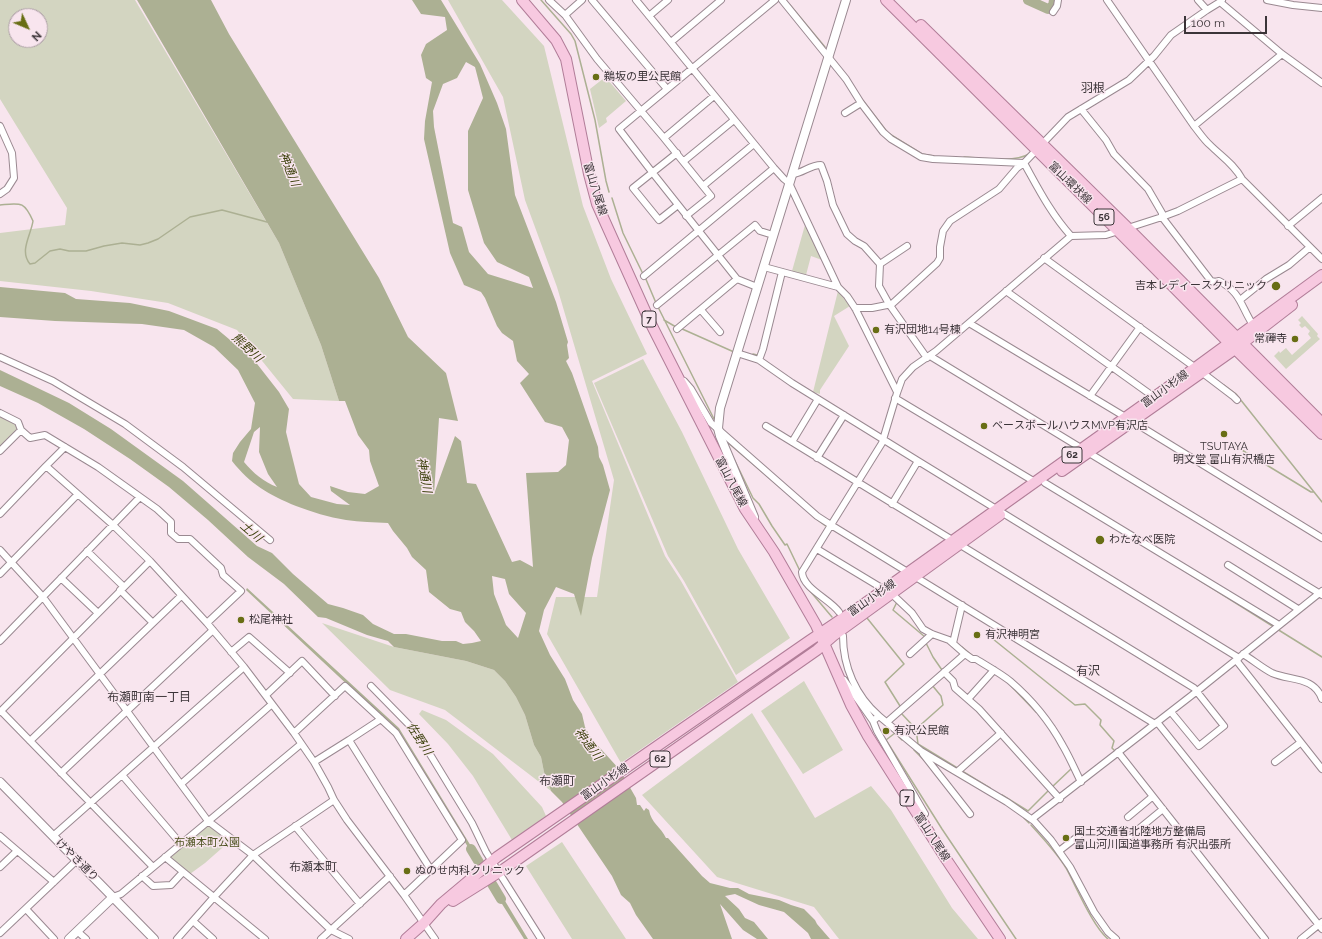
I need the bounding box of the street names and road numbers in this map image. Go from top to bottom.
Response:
street label: 富山環状線 [1046,159,1094,207]
street label: 富山八尾線 [581,161,609,217]
road number: 56 [1094,209,1114,225]
road number: 7 [642,311,656,327]
street label: 富山小杉線 [1139,367,1191,411]
road number: 62 [1062,447,1082,463]
street label: 富山八尾線 [712,455,750,509]
street label: 富山小杉線 [846,577,898,619]
road number: 62 [650,751,670,767]
street label: 富山小杉線 [579,761,631,803]
road number: 7 [900,790,914,806]
street label: 富山八尾線 [911,810,953,864]
street label: けやき通り [53,836,101,884]

